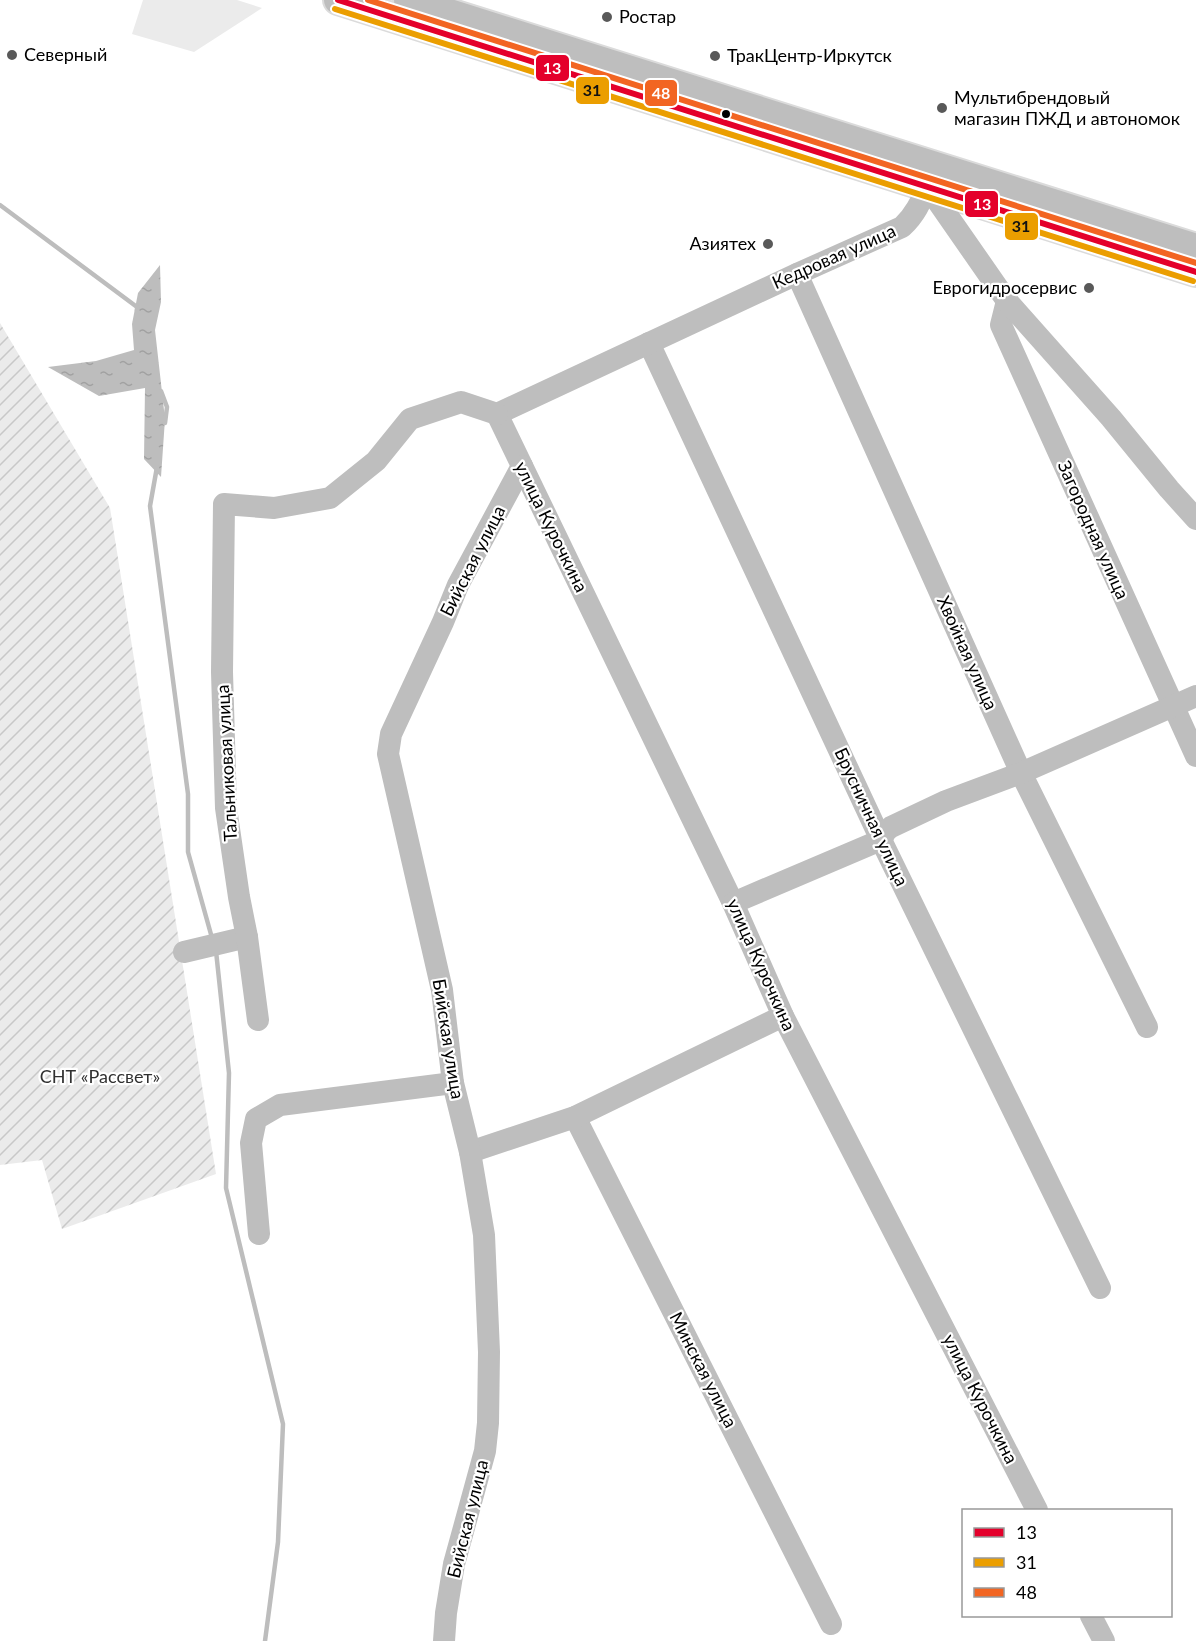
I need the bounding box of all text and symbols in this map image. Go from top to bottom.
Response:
place label: Ростар [619,5,676,27]
marker: Ростар [600,10,614,24]
place label: Северный [24,43,107,65]
place label: ТракЦентр-Иркутск [727,44,893,66]
marker: Северный [5,48,19,62]
marker: ТракЦентр-Иркутск [708,49,722,63]
line badge: 13 [535,54,570,82]
text: 13 [543,58,561,77]
line badge: 31 [575,76,610,105]
line badge: 48 [644,79,678,107]
text: 31 [583,80,601,99]
text: 48 [652,83,670,102]
place label: Мультибрендовый магазин ПЖД и автономок [954,86,1181,129]
marker: Мультибрендовый магазин ПЖД и автономок [935,101,949,115]
unlabelled marker [720,108,732,120]
line badge: 13 [964,190,999,218]
text: 13 [973,194,991,213]
line badge: 31 [1004,212,1039,241]
text: 31 [1012,216,1030,235]
street label: Кедровая улица [768,219,899,293]
place label: Азиятех [689,232,756,254]
marker: Азиятех [761,237,775,251]
place label: Еврогидросервис [933,276,1077,298]
marker: Еврогидросервис [1082,281,1096,295]
street label: Загородная улица [1054,457,1134,602]
street label: улица Курочкина [511,458,593,595]
street label: Бийская улица [435,502,509,620]
street label: Хвойная улица [933,592,1003,713]
street label: Тальниковая улица [211,684,241,842]
street label: Брусничная улица [830,744,914,889]
street label: улица Курочкина [723,895,801,1034]
street label: Бийская улица [429,977,469,1100]
park label: СНТ «Рассвет» [40,1065,160,1087]
street label: Минская улица [665,1308,742,1431]
street label: улица Курочкина [939,1330,1023,1467]
street label: Бийская улица [442,1457,492,1580]
legend [962,1509,1172,1617]
text: 13 [1016,1521,1037,1543]
text: 31 [1016,1551,1037,1573]
text: 48 [1016,1581,1037,1603]

